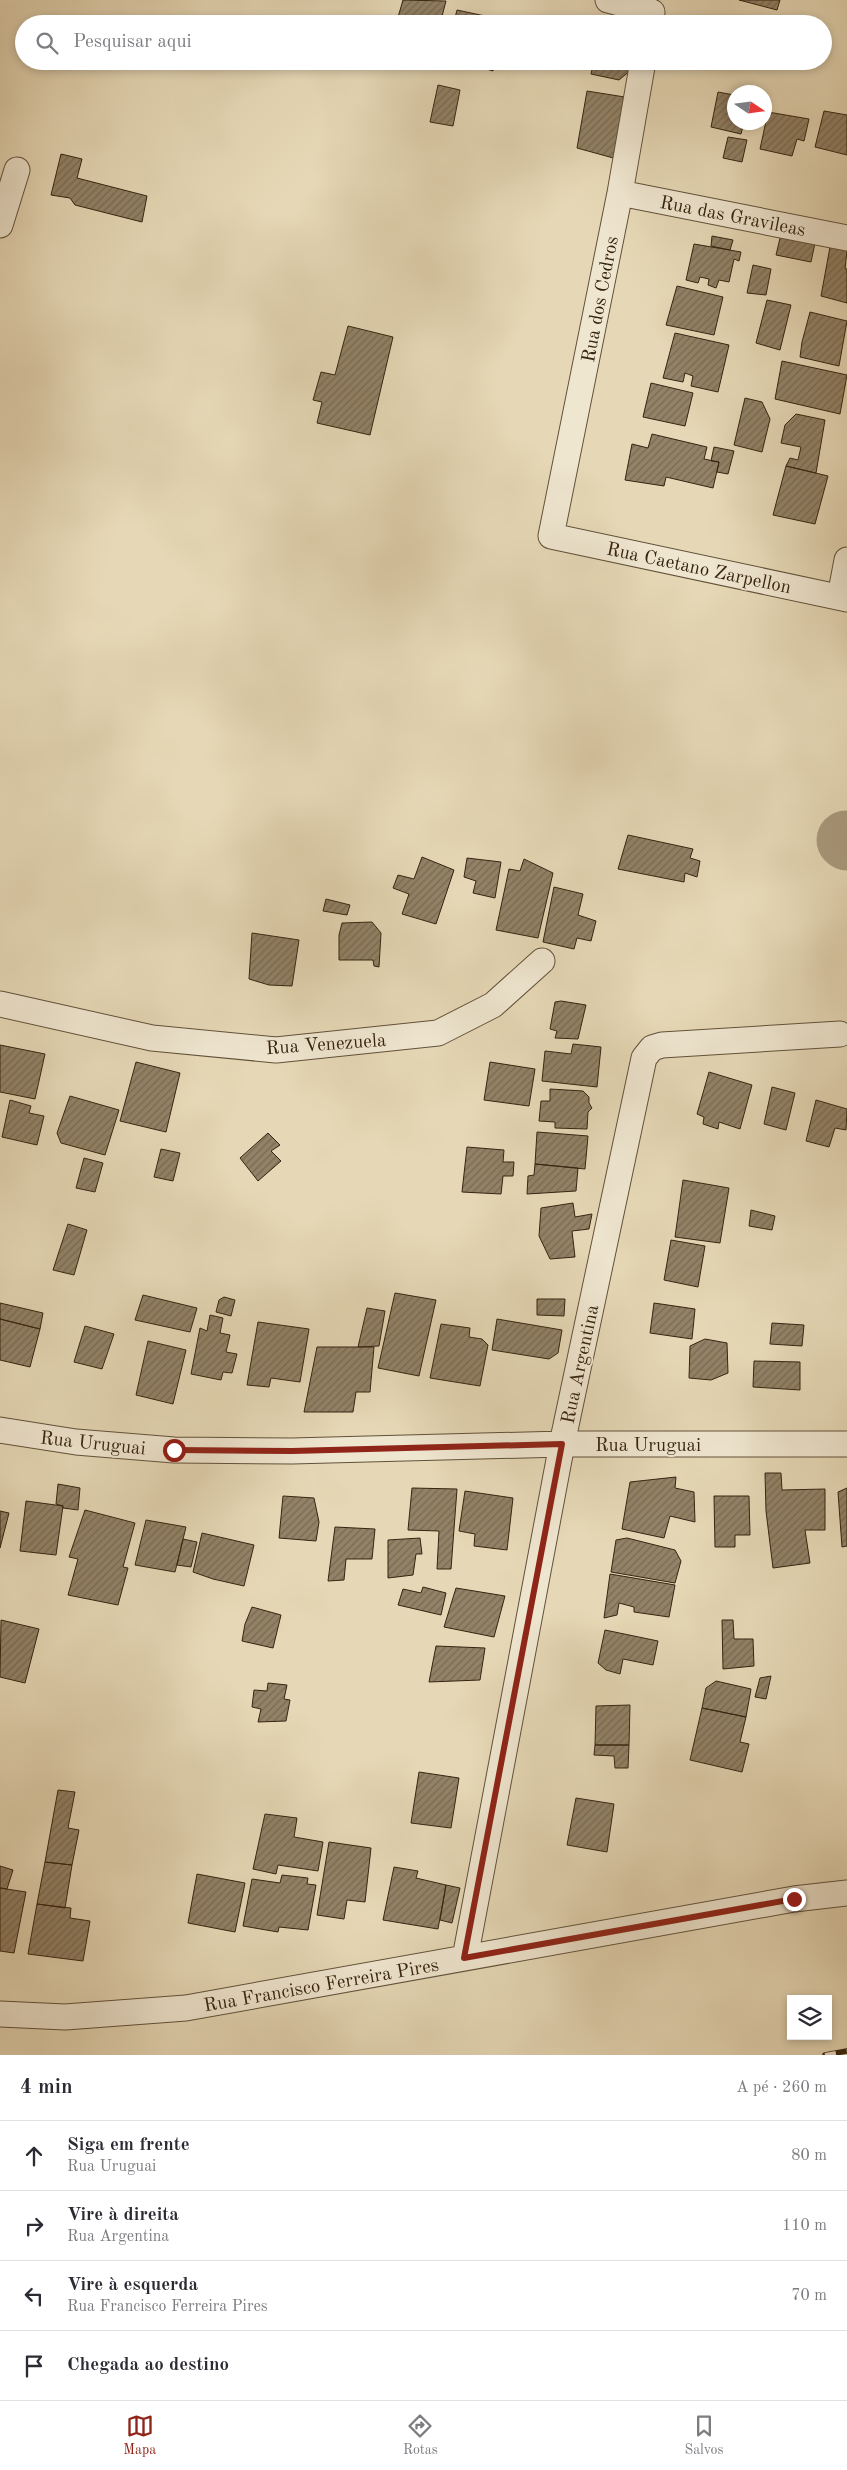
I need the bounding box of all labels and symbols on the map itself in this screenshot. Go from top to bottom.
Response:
north arrow [727,85,772,130]
street label: Rua das Gravileas [658,194,807,241]
street label: Rua dos Cedros [580,235,623,364]
street label: Rua Caetano Zarpellon [604,541,793,598]
street label: Rua Venezuela [265,1032,388,1059]
street label: Rua Argentina [560,1303,603,1426]
street label: Rua Uruguai [39,1429,147,1459]
street label: Rua Uruguai [595,1437,701,1456]
route start [163,1439,186,1462]
route end [783,1888,806,1911]
street label: Rua Francisco Ferreira Pires [202,1956,440,2017]

